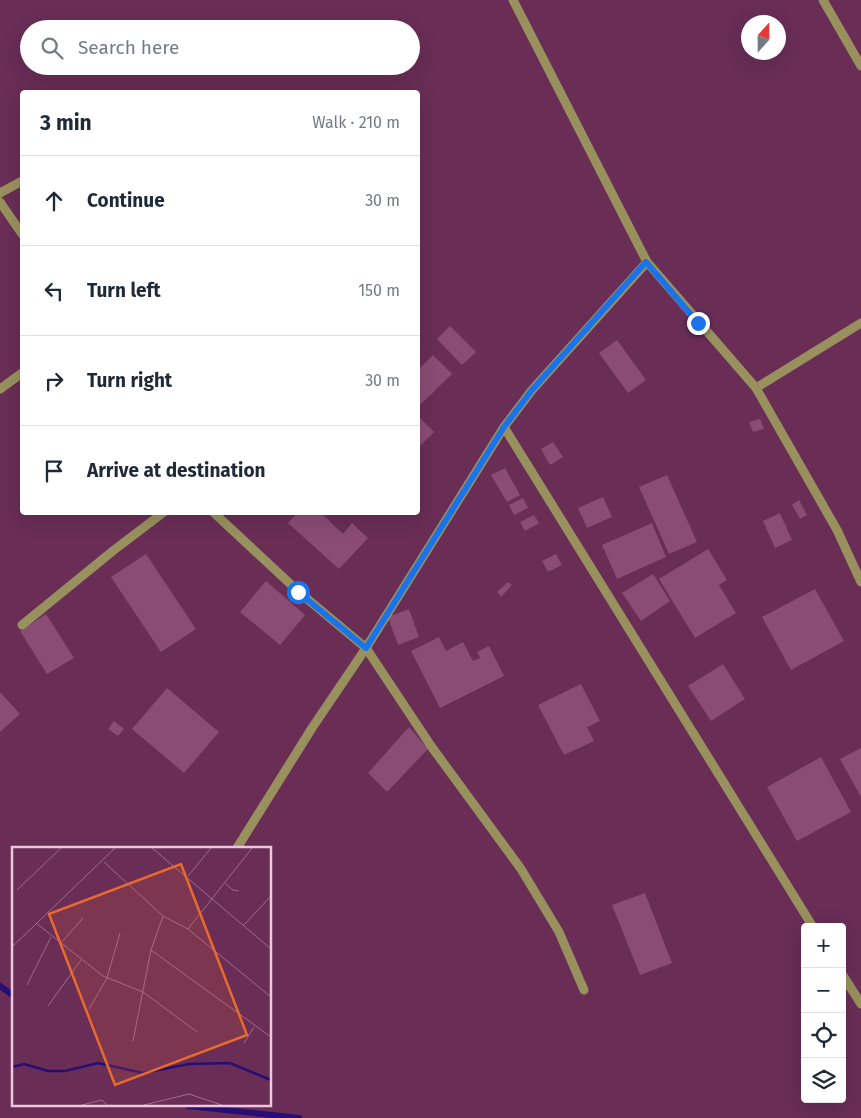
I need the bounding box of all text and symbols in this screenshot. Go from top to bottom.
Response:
north arrow [741,15,786,60]
search box [20,20,420,75]
icon: search [38,34,66,62]
text: Search here [78,36,179,59]
text: 3 min [40,110,92,136]
text: Walk · 210 m [312,113,400,132]
icon: ahead [40,187,68,215]
text: Continue [87,189,165,212]
text: 30 m [365,191,400,210]
icon: left [40,277,68,305]
text: Turn left [87,279,161,302]
text: 150 m [358,281,400,300]
route end [687,312,710,335]
icon: right [40,367,68,395]
text: Turn right [87,369,172,392]
text: 30 m [365,371,400,390]
icon: arrive [40,457,68,485]
text: Arrive at destination [87,459,266,482]
route start [287,581,310,604]
inset map [12,847,271,1106]
map controls [801,923,846,1103]
button: + [801,923,846,968]
button: − [801,968,846,1013]
button: locate [801,1013,846,1058]
button: layers [801,1058,846,1103]

